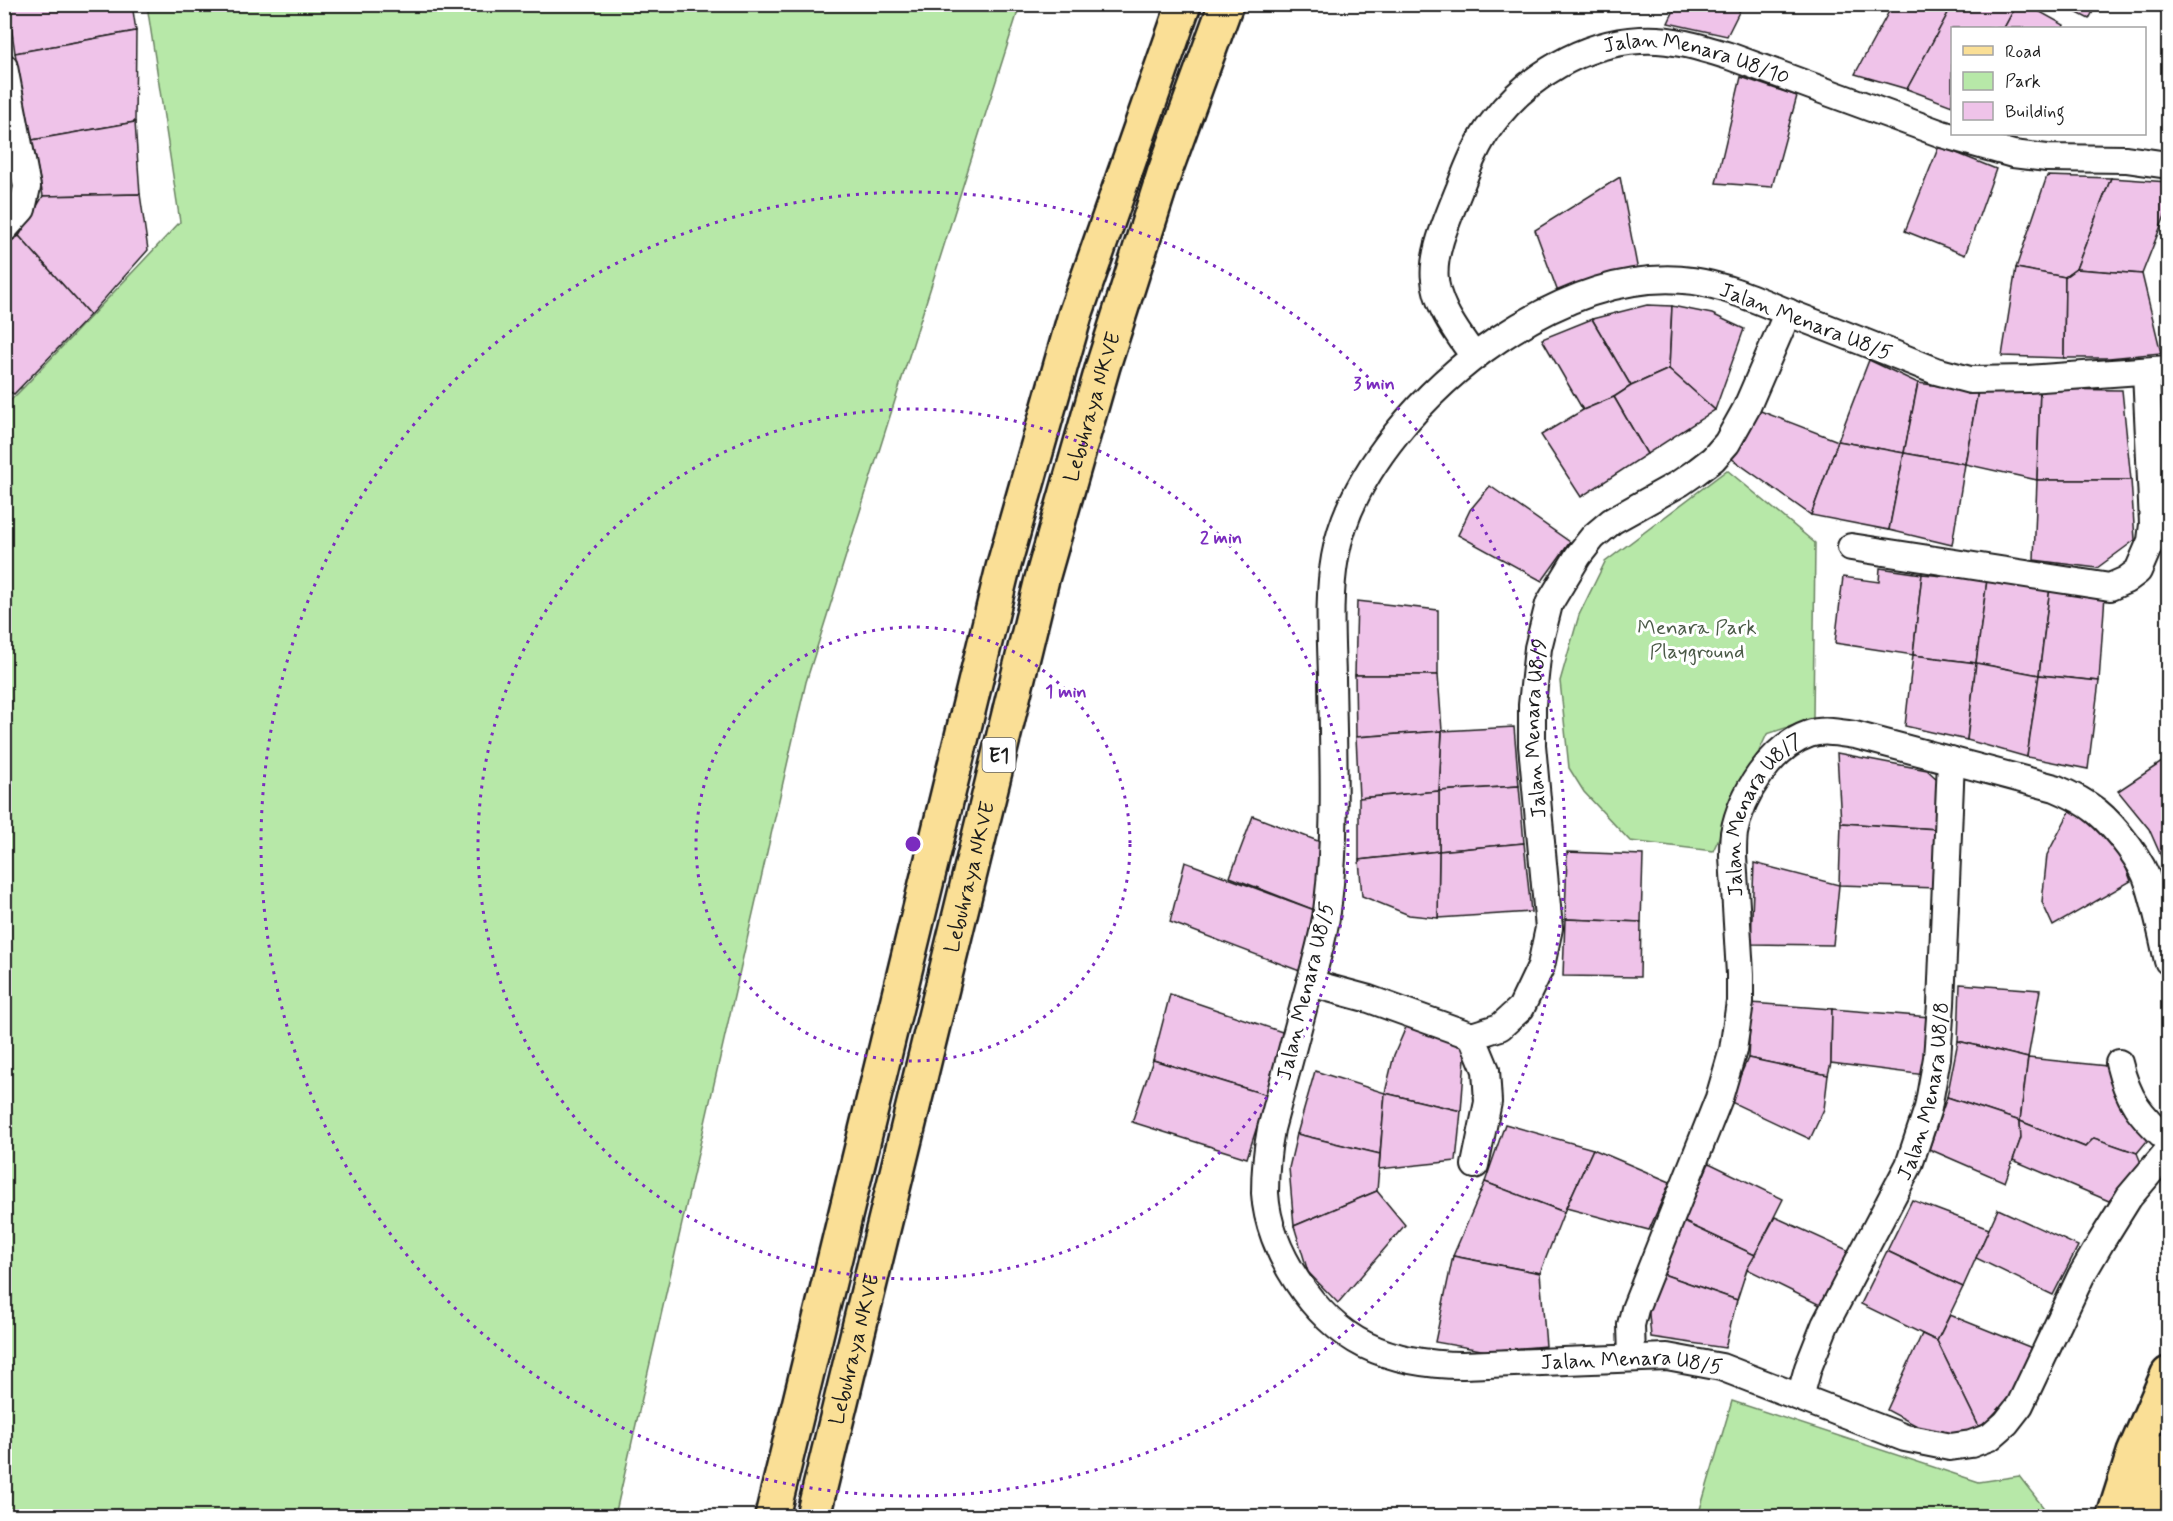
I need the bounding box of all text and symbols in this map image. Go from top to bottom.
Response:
street label: Jalan Menara U8/10 [1600,27,1793,92]
legend [1951,27,2146,135]
text: Road [2005,40,2041,64]
text: Park [2005,70,2041,94]
text: Building [2005,100,2065,126]
street label: Jalan Menara U8/5 [1715,276,1896,368]
street label: Lebuhraya NKVE [1058,328,1128,485]
text: 3 min [1353,372,1395,396]
text: 2 min [1200,526,1242,550]
park label: Menara Park Playground [1637,614,1757,666]
street label: Jalan Menara U8/9 [1519,636,1555,820]
text: 1 min [1045,680,1087,704]
street label: Jalan Menara U8/7 [1720,726,1808,898]
road number: E1 [982,738,1016,772]
street label: Lebuhraya NKVE [938,798,1002,956]
centre of rings [903,834,923,854]
street label: Jalan Menara U8/5 [1270,899,1342,1083]
street label: Jalan Menara U8/8 [1890,1001,1956,1185]
street label: Lebuhraya NKVE [823,1271,887,1428]
street label: Jalan Menara U8/5 [1540,1344,1725,1382]

